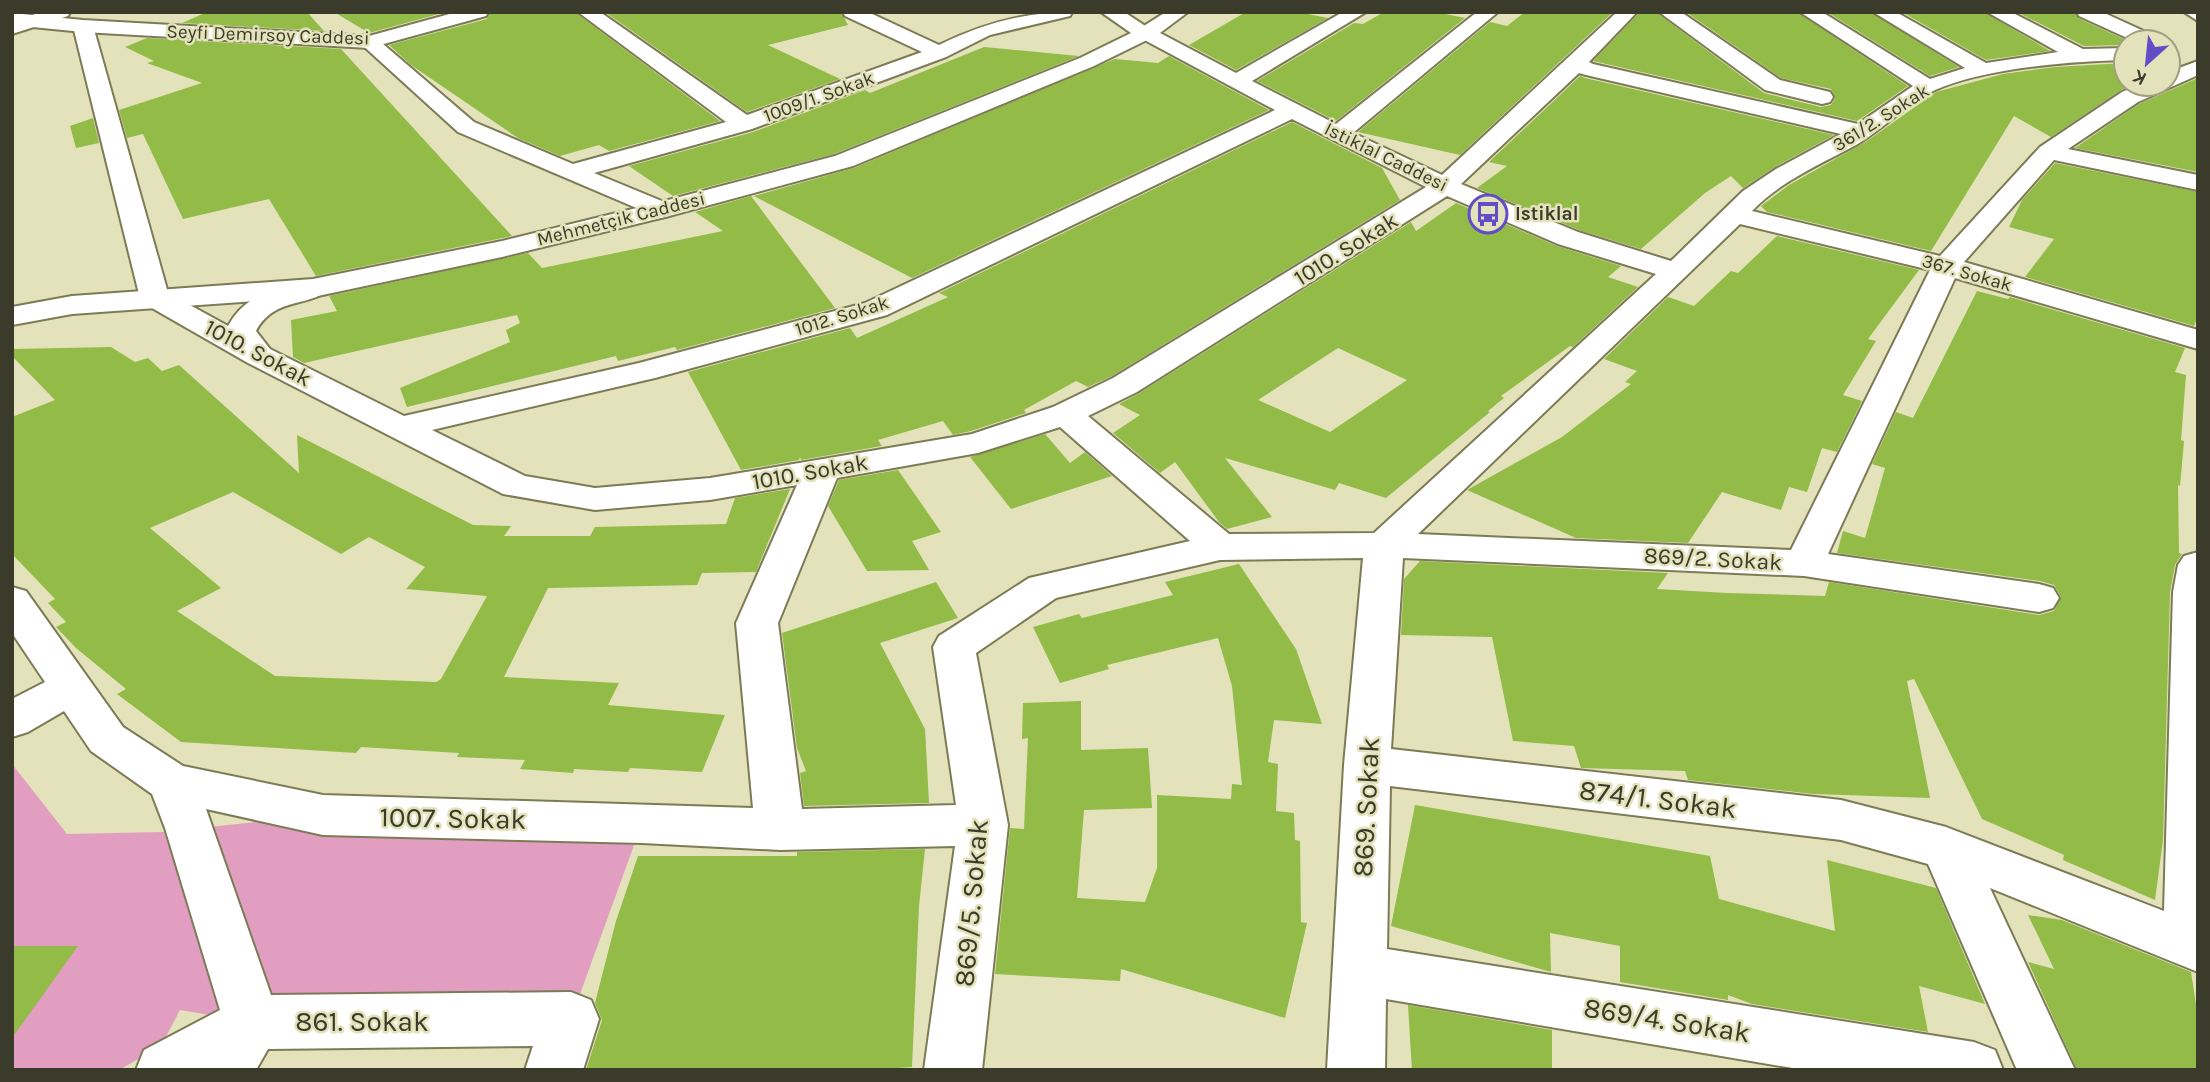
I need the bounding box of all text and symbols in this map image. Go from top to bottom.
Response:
street label: Seyfi Demirsoy Caddesi [166,20,370,50]
north arrow [2112,28,2182,98]
text: K [2129,64,2150,90]
street label: 1009/1. Sokak [761,67,878,127]
street label: 361/2. Sokak [1829,80,1933,156]
street label: İstiklal Caddesi [1321,118,1451,196]
street label: Mehmetçik Caddesi [535,187,707,251]
bus stop icon: Istiklal [1467,193,1509,235]
place label: Istiklal [1515,203,1578,225]
street label: 1010. Sokak [1289,207,1403,291]
street label: 367. Sokak [1919,250,2015,296]
street label: 1012. Sokak [793,291,892,341]
street label: 1010. Sokak [200,314,316,392]
street label: 1010. Sokak [750,449,870,495]
street label: 869/2. Sokak [1643,542,1783,576]
street label: 869. Sokak [1346,736,1386,878]
street label: 874/1. Sokak [1577,773,1739,825]
street label: 1007. Sokak [379,800,527,836]
street label: 869/5. Sokak [947,818,995,988]
street label: 869/4. Sokak [1581,991,1753,1049]
street label: 861. Sokak [295,1005,429,1038]

